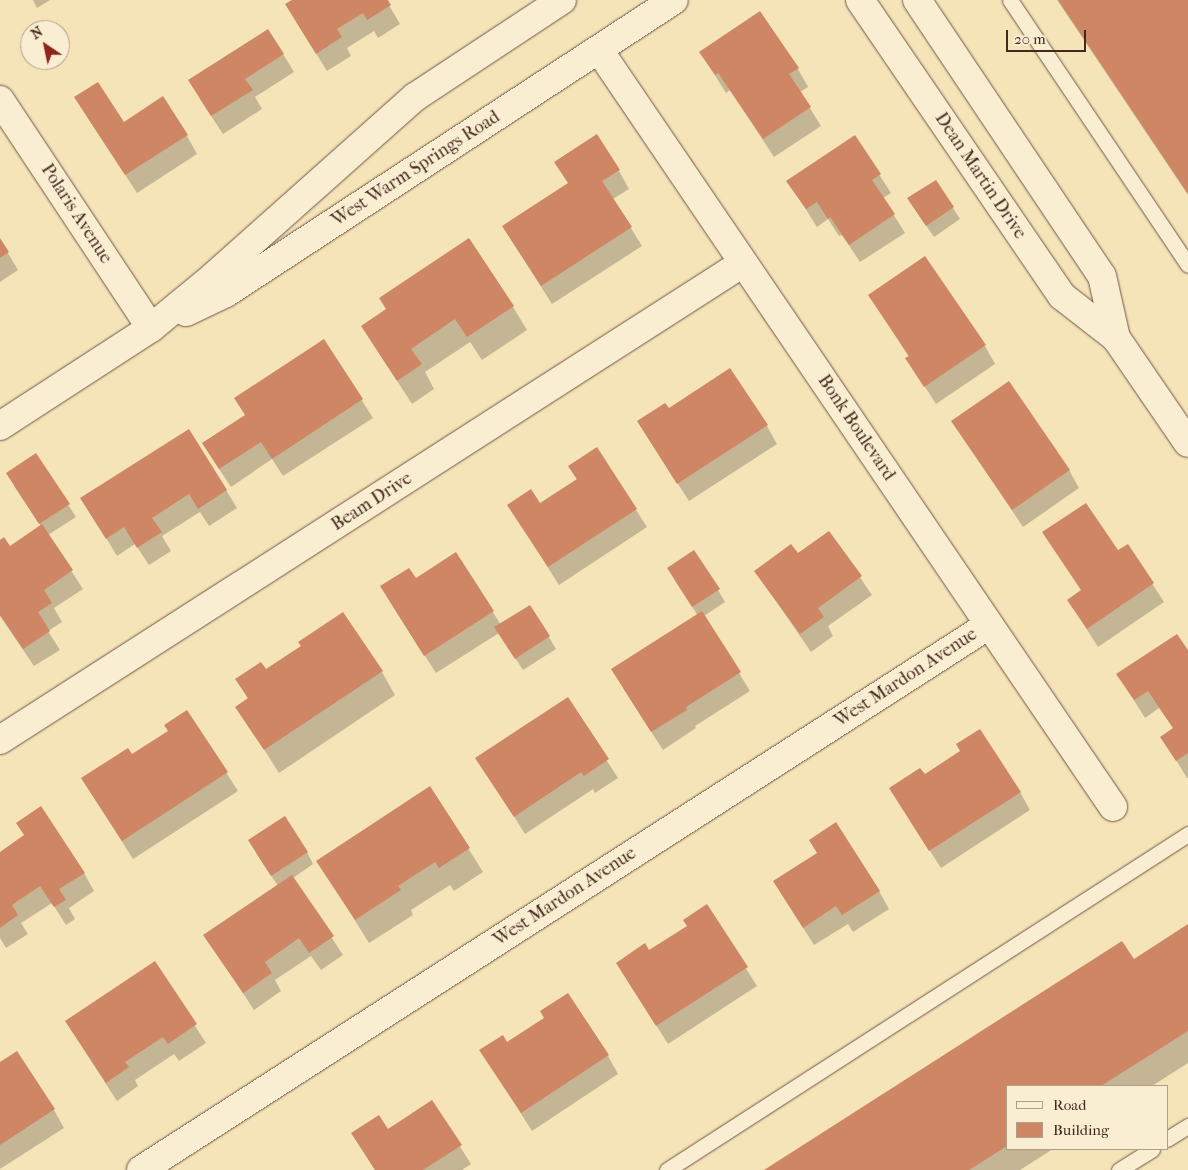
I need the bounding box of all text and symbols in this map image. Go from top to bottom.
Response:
north arrow [20,20,70,70]
scale bar [1008,20,1088,52]
text: N [28,23,46,43]
text: 20 m [1014,30,1046,48]
street label: West Warm Springs Road [328,107,504,231]
street label: Dean Martin Drive [930,109,1030,243]
street label: Polaris Avenue [36,160,116,268]
street label: Bonk Boulevard [813,371,899,485]
street label: Beam Drive [328,468,416,536]
street label: West Mardon Avenue [831,624,981,732]
street label: West Mardon Avenue [490,843,640,951]
legend [1006,1085,1168,1150]
text: Road [1053,1096,1086,1114]
text: Building [1053,1121,1109,1139]

